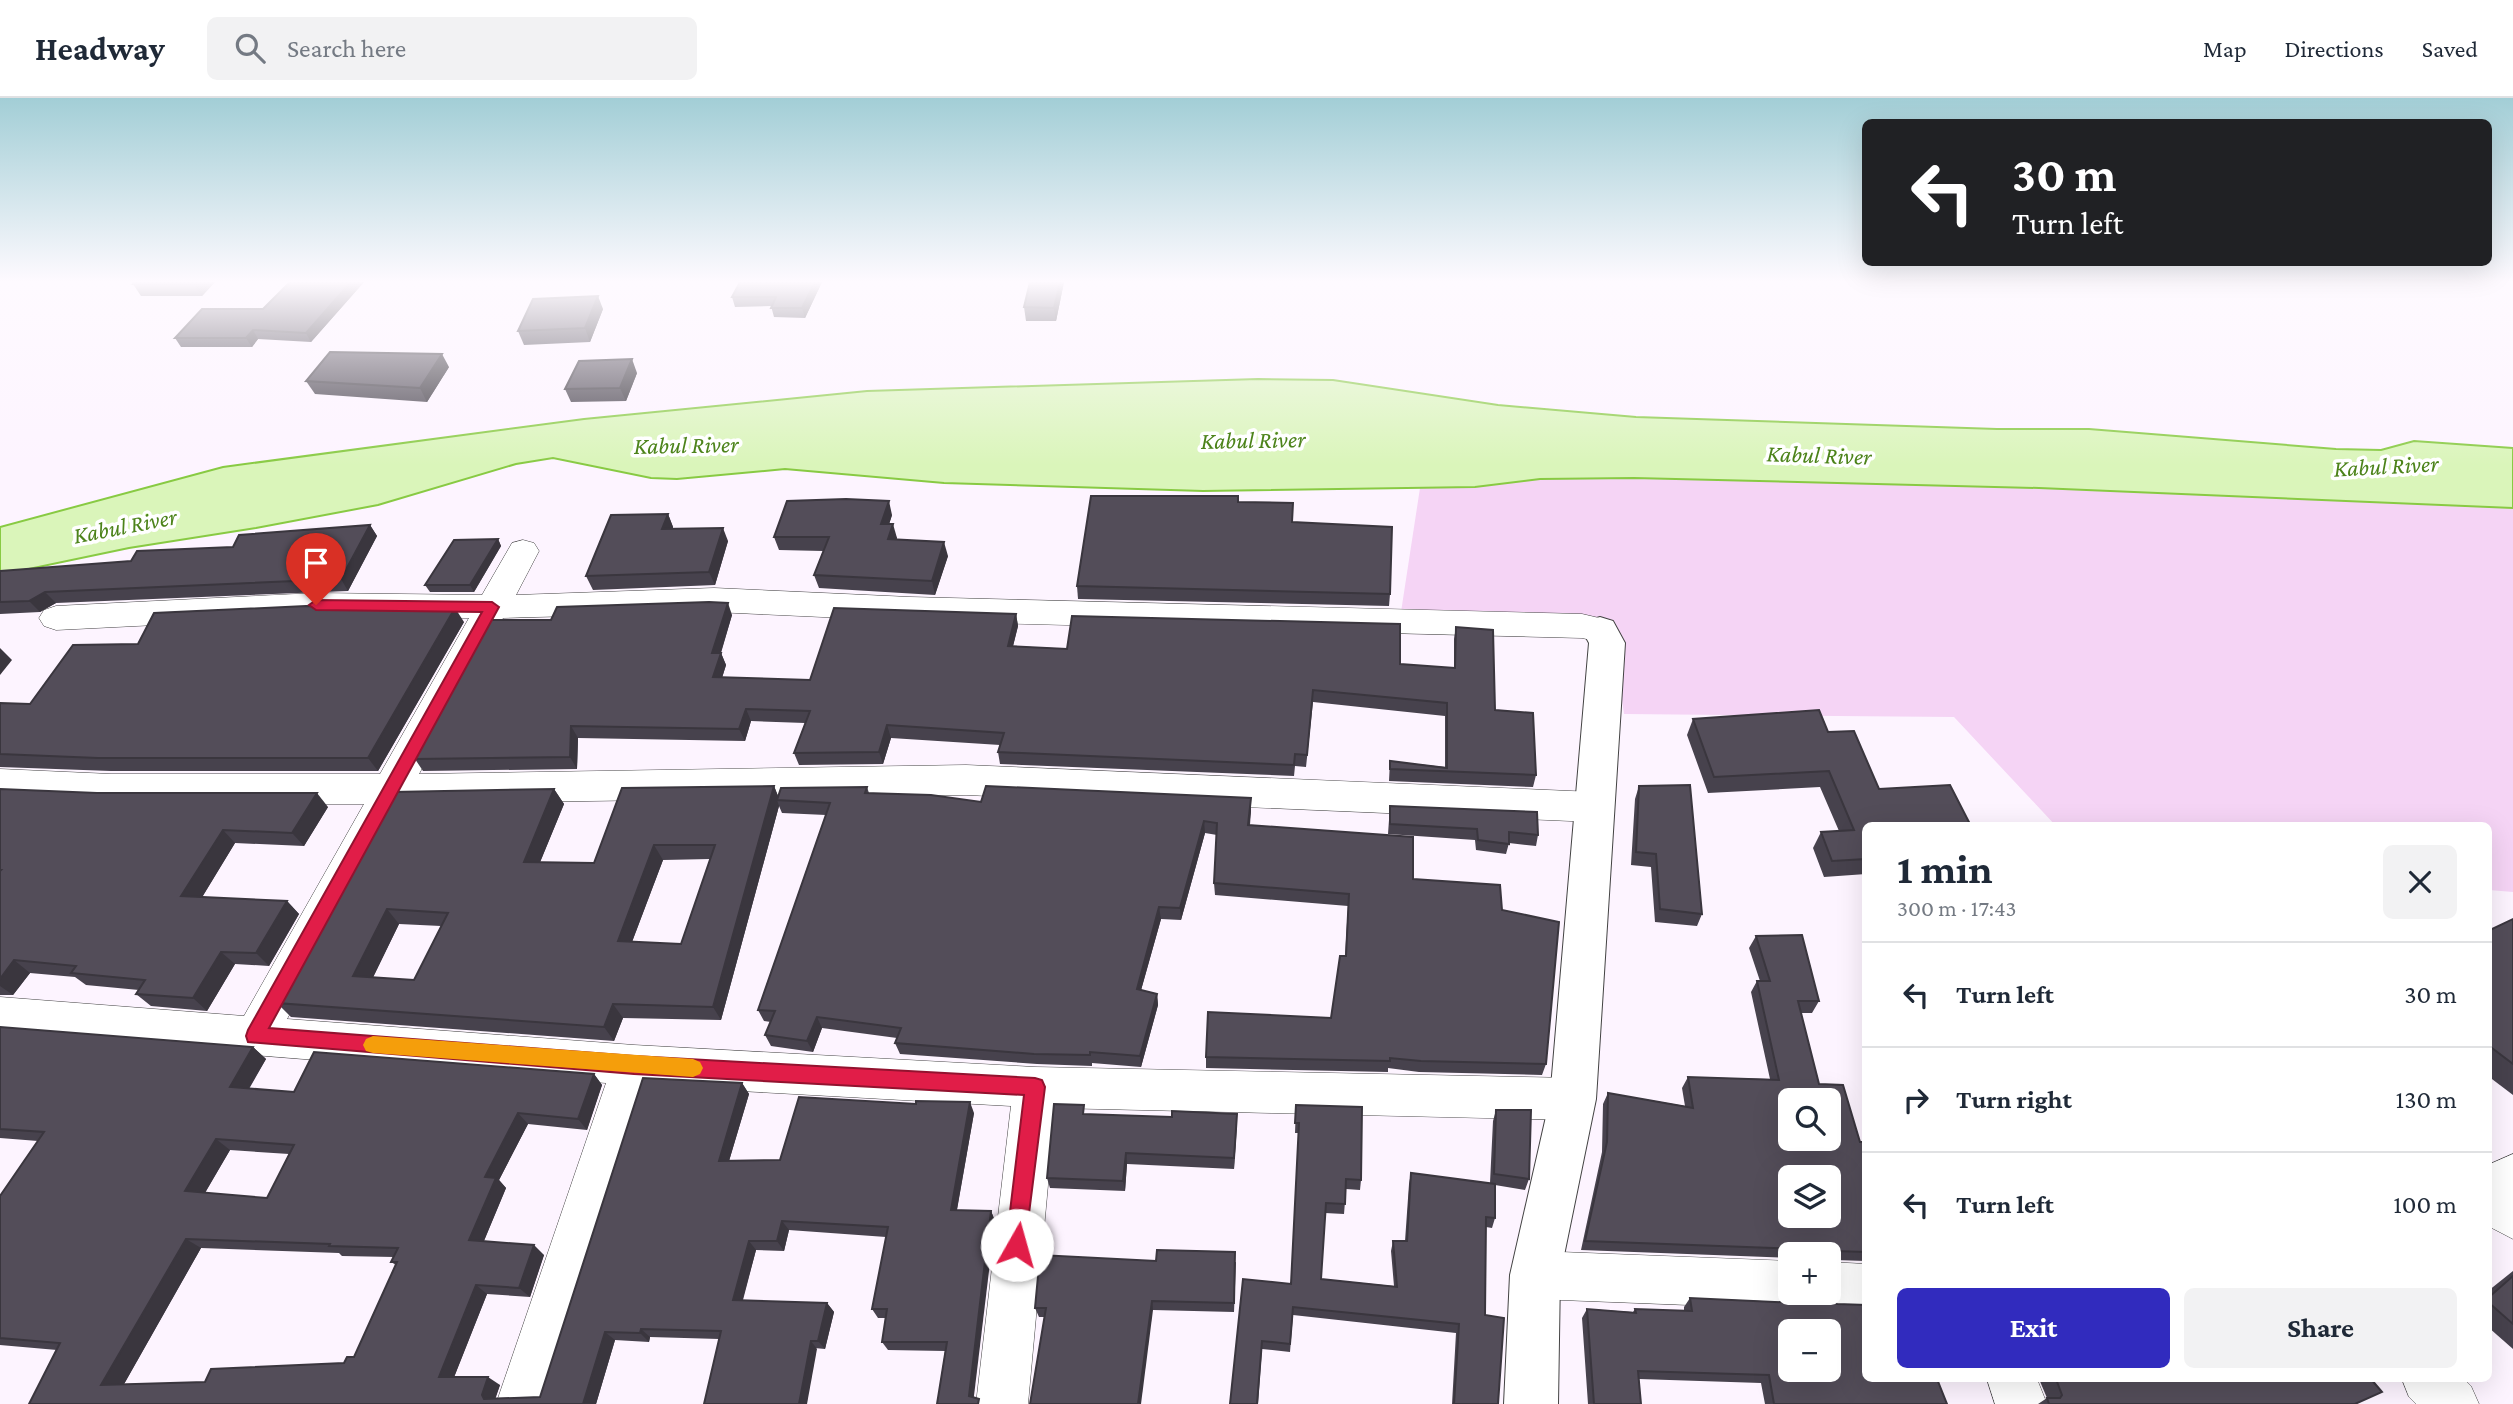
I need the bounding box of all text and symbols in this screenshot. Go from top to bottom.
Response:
search box [207,17,697,80]
icon: search [231,29,269,67]
text: Headway [35,30,165,67]
text: Search here [287,34,406,63]
text: Map [2203,35,2247,62]
text: Directions [2285,35,2384,62]
text: Saved [2422,35,2478,62]
icon: left [1897,147,1988,238]
text: 30 m [2012,147,2117,202]
text: Turn left [2012,205,2123,241]
water label: Kabul River [1200,425,1306,454]
water label: Kabul River [633,430,739,459]
water label: Kabul River [1766,439,1872,470]
water label: Kabul River [2333,449,2440,482]
water label: Kabul River [71,502,180,549]
pin [286,533,346,605]
icon: arrive [297,544,335,582]
text: 1 min [1897,845,1993,892]
button: close [2383,845,2457,919]
text: 300 m · 17:43 [1897,895,2016,921]
icon: left [1897,976,1935,1014]
text: Turn left [1956,980,2054,1009]
text: 30 m [2404,980,2457,1009]
icon: right [1897,1081,1935,1119]
text: Turn right [1956,1085,2072,1114]
text: 130 m [2396,1085,2457,1114]
map controls [1778,1088,1841,1382]
button: search [1778,1088,1841,1151]
button: layers [1778,1165,1841,1228]
icon: left [1897,1186,1935,1224]
text: Turn left [1956,1190,2054,1219]
text: 100 m [2393,1190,2457,1219]
position arrow [980,1208,1054,1282]
button: + [1778,1242,1841,1305]
button: Exit [1897,1288,2170,1368]
button: Share [2184,1288,2457,1368]
button: − [1778,1319,1841,1382]

